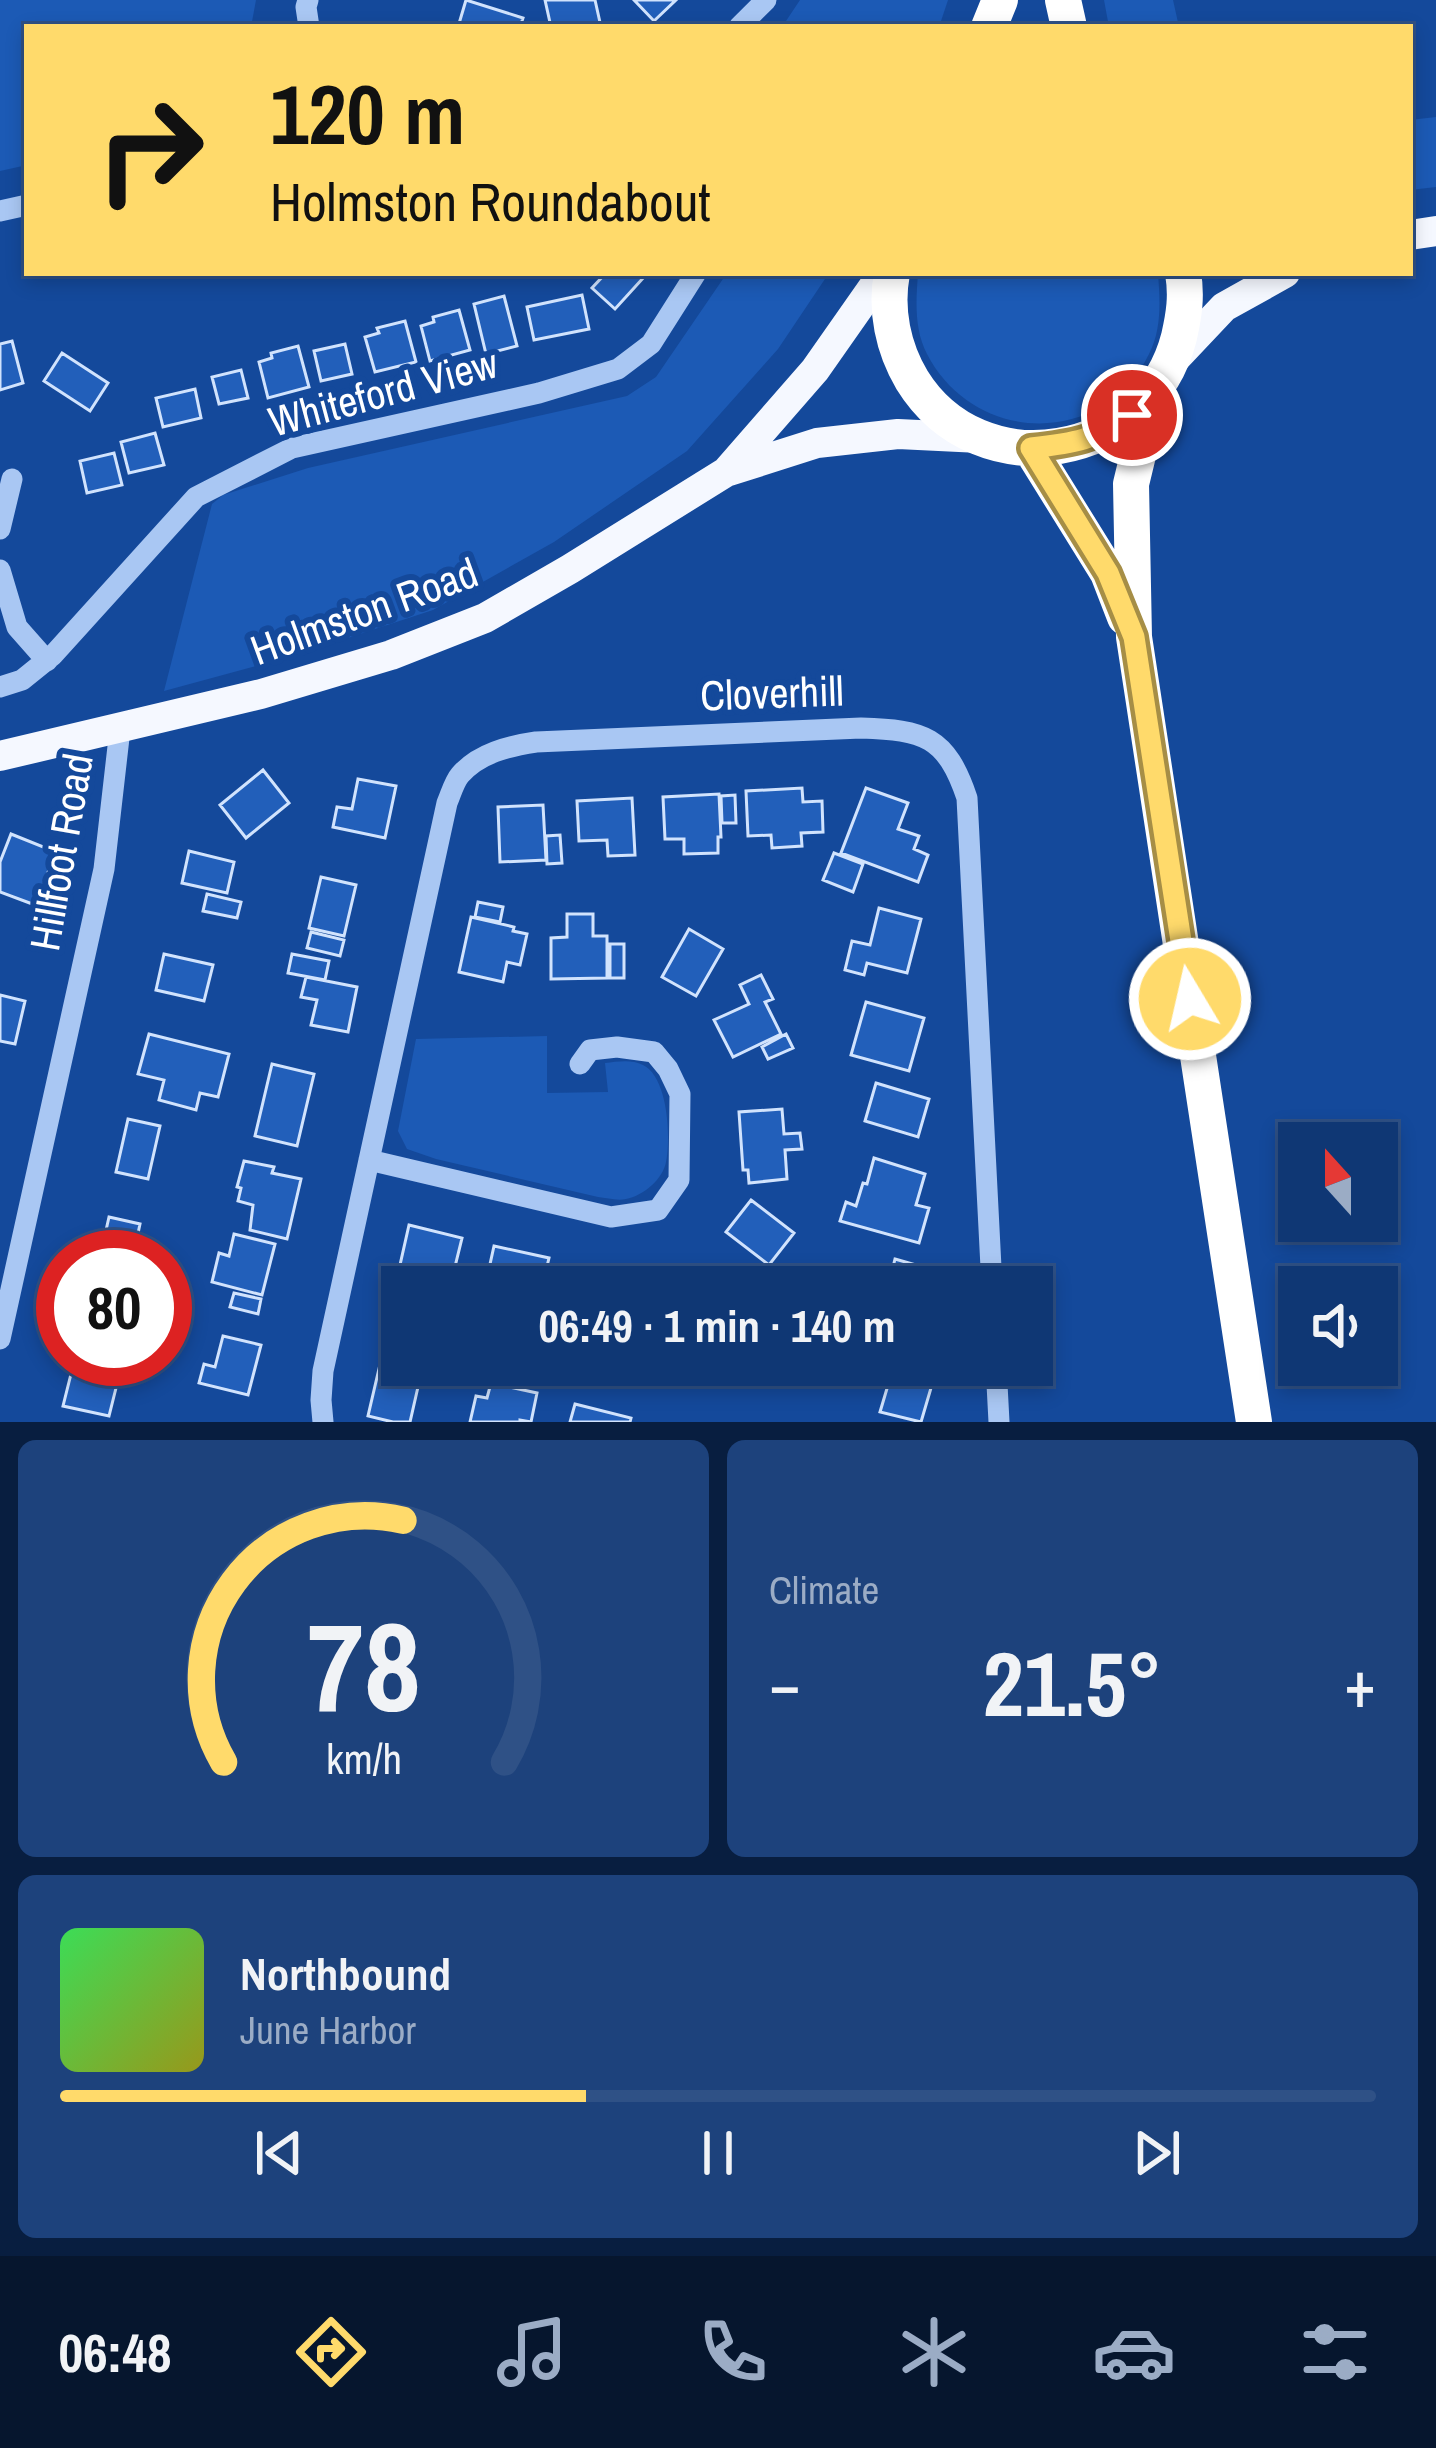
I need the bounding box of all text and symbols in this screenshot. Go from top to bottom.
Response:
text: 120 m [270,57,465,170]
icon: right [72,72,228,228]
text: Holmston Roundabout [270,165,711,238]
street label: Whiteford View [262,335,504,449]
pin [1081,364,1183,466]
icon: arrive [1099,382,1165,448]
street label: Holmston Road [243,544,485,678]
street label: Cloverhill [699,663,845,723]
street label: Hillfoot Road [16,749,106,955]
position arrow [1127,936,1253,1062]
north arrow [1278,1122,1398,1242]
map controls [1278,1122,1398,1386]
speed limit sign: 80 [36,1230,192,1386]
button: sound [1278,1266,1398,1386]
text: 06:49 · 1 min · 140 m [539,1295,895,1356]
text: Climate [769,1564,879,1616]
text: 78 [307,1582,420,1750]
text: 21.5° [983,1623,1162,1744]
text: − [769,1639,801,1728]
text: + [1344,1639,1376,1728]
text: km/h [325,1729,402,1786]
text: Northbound [240,1943,451,2004]
text: June Harbor [240,2004,416,2056]
icon: previous [246,2120,312,2186]
icon: pause [685,2120,751,2186]
icon: next [1124,2120,1190,2186]
icon: directions [289,2310,373,2394]
icon: music [490,2310,574,2394]
icon: phone [691,2310,775,2394]
icon: climate [892,2310,976,2394]
icon: car [1092,2310,1176,2394]
icon: filters [1293,2310,1377,2394]
text: 06:48 [58,2316,172,2389]

